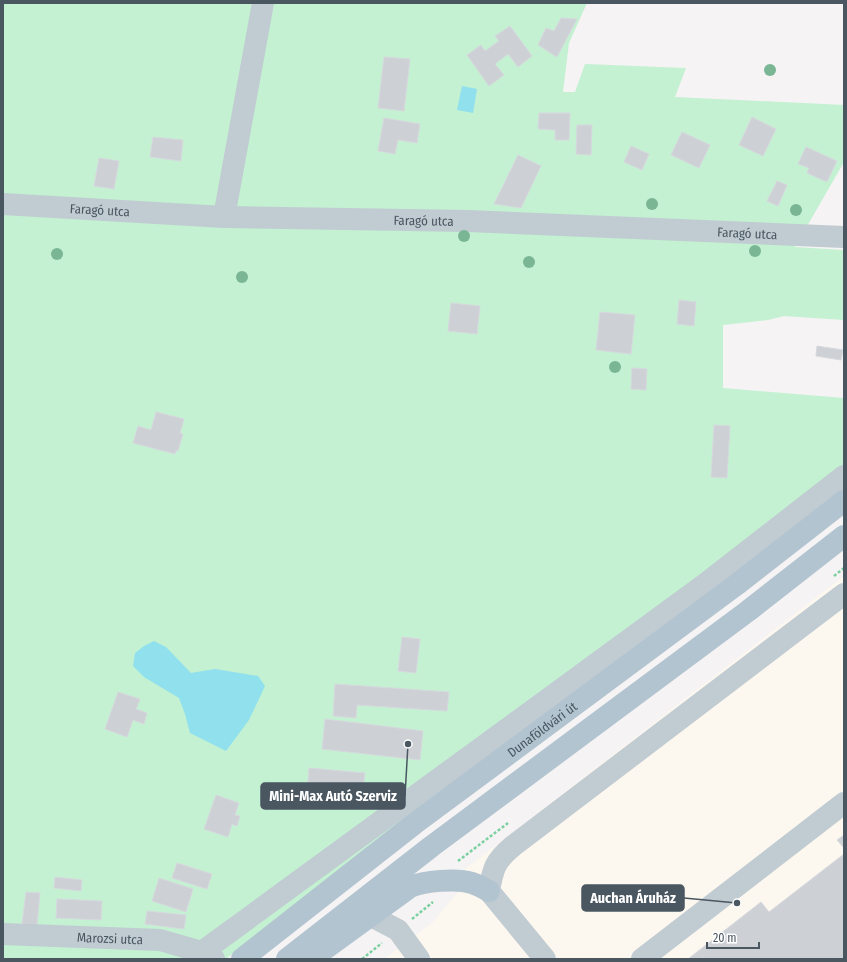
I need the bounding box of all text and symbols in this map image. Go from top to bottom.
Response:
street label: Faragó utca [69,200,130,219]
street label: Faragó utca [393,212,454,228]
street label: Faragó utca [717,224,778,242]
street label: Dunaföldvári út [504,698,580,760]
callout: Mini-Max Autó Szerviz [261,783,405,809]
text: Mini-Max Autó Szerviz [269,788,397,805]
callout: Auchan Áruház [582,885,684,911]
text: Auchan Áruház [589,889,676,907]
scale bar [707,924,759,950]
street label: Marozsi utca [77,929,143,947]
text: 20 m [713,931,737,945]

